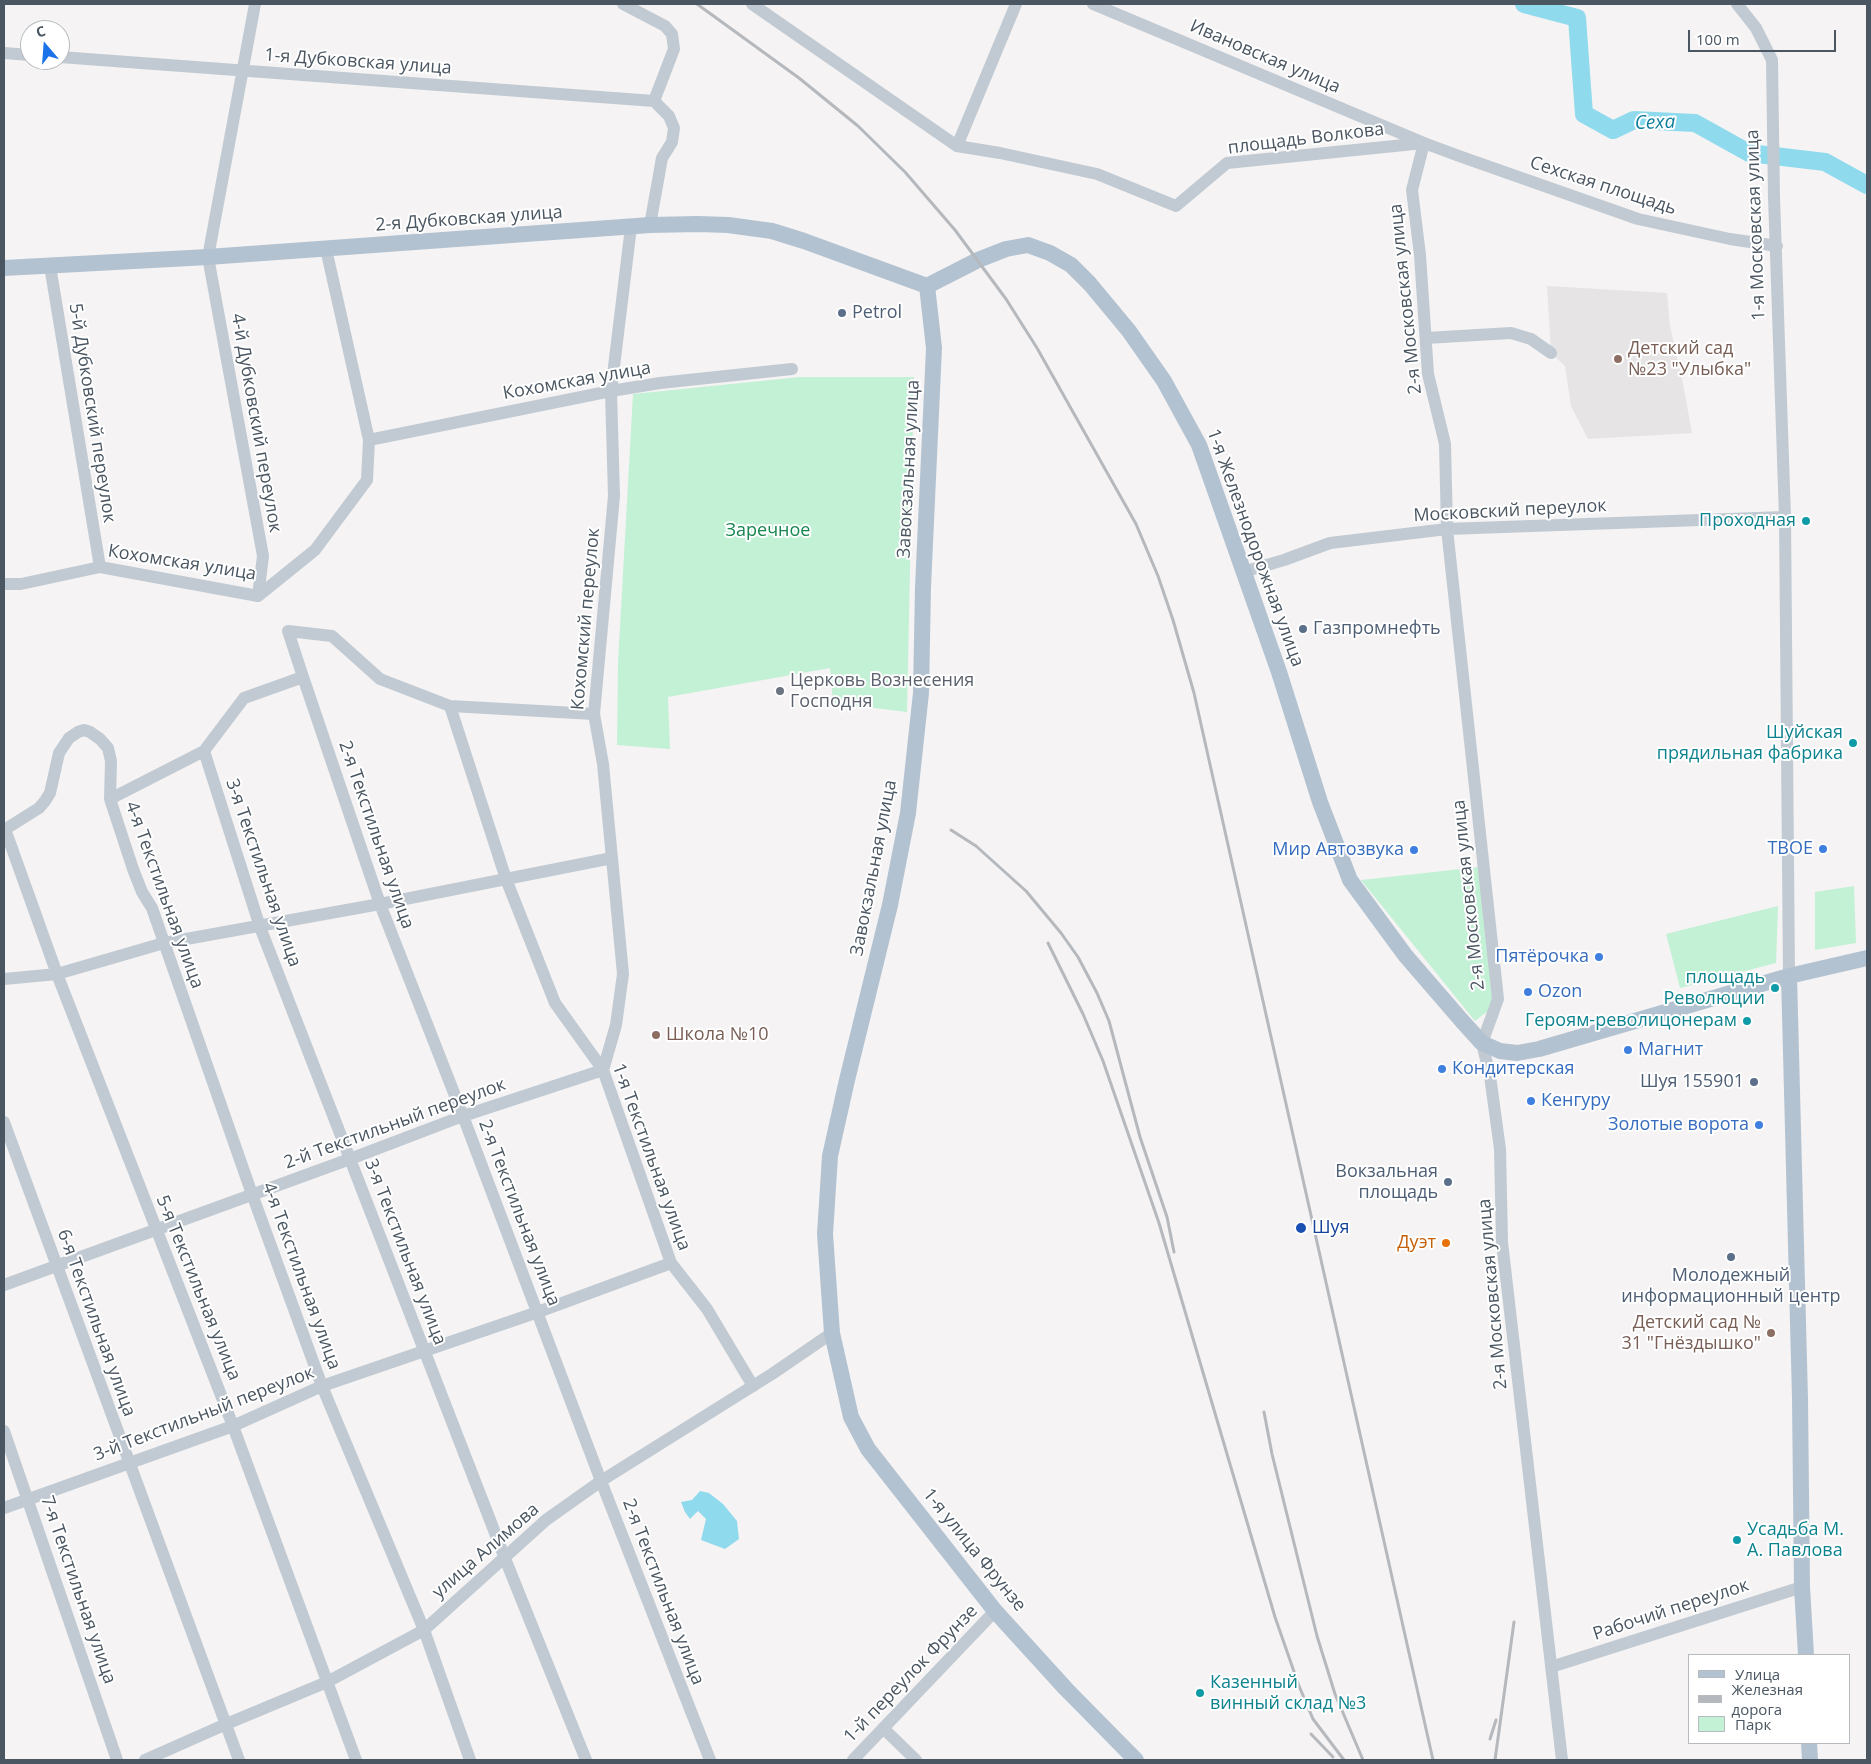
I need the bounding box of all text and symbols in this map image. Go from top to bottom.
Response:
street label: Ивановская улица [1187,16,1343,98]
north arrow [20,20,70,70]
scale bar [1691,20,1838,52]
text: С [33,21,48,42]
text: 100 m [1696,29,1740,49]
street label: 1-я Дубковская улица [264,45,452,79]
water label: Сеха [1634,111,1676,135]
street label: площадь Волкова [1227,119,1385,159]
street label: 1-я Московская улица [1742,129,1770,321]
street label: Сехская площадь [1527,152,1679,220]
street label: 2-я Дубковская улица [375,202,563,236]
street label: 2-я Московская улица [1385,203,1427,395]
street label: 5-й Дубковский переулок [64,302,120,524]
place label: Petrol [852,302,902,324]
marker: Petrol [836,307,848,319]
street label: 4-й Дубковский переулок [226,312,286,534]
place label: Детский сад №23 "Улыбка" [1628,338,1751,380]
marker: Детский сад №23 "Улыбка" [1612,353,1624,365]
street label: Кохомская улица [501,357,653,405]
street label: Завокзальная улица [894,379,924,559]
street label: 1-я Железнодорожная улица [1202,426,1308,670]
street label: Московский переулок [1413,495,1607,527]
place label: Проходная [1699,510,1796,532]
marker: Проходная [1800,515,1812,527]
park label: Заречное [726,520,810,542]
street label: Кохомский переулок [567,527,605,711]
street label: Кохомская улица [106,541,258,585]
place label: Газпромнефть [1313,618,1441,640]
marker: Газпромнефть [1297,623,1309,635]
place label: Церковь Вознесения Господня [790,670,974,712]
marker: Церковь Вознесения Господня [774,685,786,697]
place label: Шуйская прядильная фабрика [1657,722,1843,764]
marker: Шуйская прядильная фабрика [1847,737,1859,749]
street label: 2-я Текстильная улица [334,738,418,932]
street label: 3-я Текстильная улица [221,776,305,970]
street label: Завокзальная улица [846,778,902,958]
street label: 4-я Текстильная улица [120,798,208,992]
street label: 2-я Московская улица [1448,799,1490,991]
place label: ТВОЕ [1767,838,1813,860]
place label: Мир Автозвука [1272,839,1404,861]
marker: ТВОЕ [1817,843,1829,855]
marker: Мир Автозвука [1408,844,1420,856]
place label: Пятёрочка [1495,946,1589,968]
marker: Пятёрочка [1593,951,1605,963]
place label: площадь Революции [1664,967,1765,1010]
place label: Ozon [1538,981,1582,1003]
marker: площадь Революции [1769,982,1781,994]
marker: Ozon [1522,986,1534,998]
place label: Героям-револицонерам [1525,1010,1737,1032]
marker: Героям-револицонерам [1741,1015,1753,1027]
place label: Школа №10 [666,1024,769,1046]
marker: Школа №10 [650,1029,662,1041]
place label: Магнит [1638,1039,1703,1061]
marker: Магнит [1622,1044,1634,1056]
place label: Кондитерская [1452,1058,1574,1080]
street label: 1-я Текстильная улица [607,1060,695,1254]
marker: Кондитерская [1436,1063,1448,1075]
place label: Шуя 155901 [1640,1071,1744,1093]
street label: 2-й Текстильный переулок [281,1074,509,1174]
marker: Шуя 155901 [1748,1076,1760,1088]
place label: Кенгуру [1541,1090,1610,1112]
marker: Кенгуру [1525,1095,1537,1107]
place label: Золотые ворота [1608,1114,1749,1136]
street label: 2-я Текстильная улица [474,1117,564,1309]
marker: Золотые ворота [1753,1119,1765,1131]
street label: 3-я Текстильная улица [360,1156,450,1348]
place label: Вокзальная площадь [1335,1161,1438,1204]
marker: Вокзальная площадь [1442,1176,1454,1188]
street label: 4-я Текстильная улица [257,1179,345,1373]
street label: 5-я Текстильная улица [151,1192,245,1384]
street label: 2-я Московская улица [1474,1198,1512,1390]
place label: Шуя [1312,1217,1350,1239]
marker: Шуя [1294,1221,1308,1235]
street label: 6-я Текстильная улица [52,1226,140,1420]
place label: Дуэт [1397,1232,1436,1254]
marker: Дуэт [1440,1237,1452,1249]
marker: Молодежный информационный центр [1725,1251,1737,1263]
place label: Молодежный информационный центр [1621,1265,1841,1308]
place label: Детский сад № 31 "Гнёздышко" [1622,1312,1761,1355]
marker: Детский сад № 31 "Гнёздышко" [1765,1327,1777,1339]
street label: 3-й Текстильный переулок [91,1362,317,1466]
street label: 1-я улица Фрунзе [918,1484,1030,1616]
street label: 7-я Текстильная улица [36,1493,120,1687]
street label: 2-я Текстильная улица [618,1496,708,1688]
street label: улица Алимова [428,1499,544,1603]
place label: Усадьба М. А. Павлова [1747,1519,1844,1562]
marker: Усадьба М. А. Павлова [1731,1534,1743,1546]
street label: Рабочий переулок [1590,1575,1752,1645]
street label: 1-й переулок Фрунзе [840,1601,982,1747]
legend [1688,1654,1851,1744]
text: Улица [1735,1664,1780,1684]
place label: Казенный винный склад №3 [1210,1672,1366,1715]
text: Железная дорога [1732,1679,1803,1719]
marker: Казенный винный склад №3 [1194,1687,1206,1699]
text: Парк [1735,1714,1771,1734]

